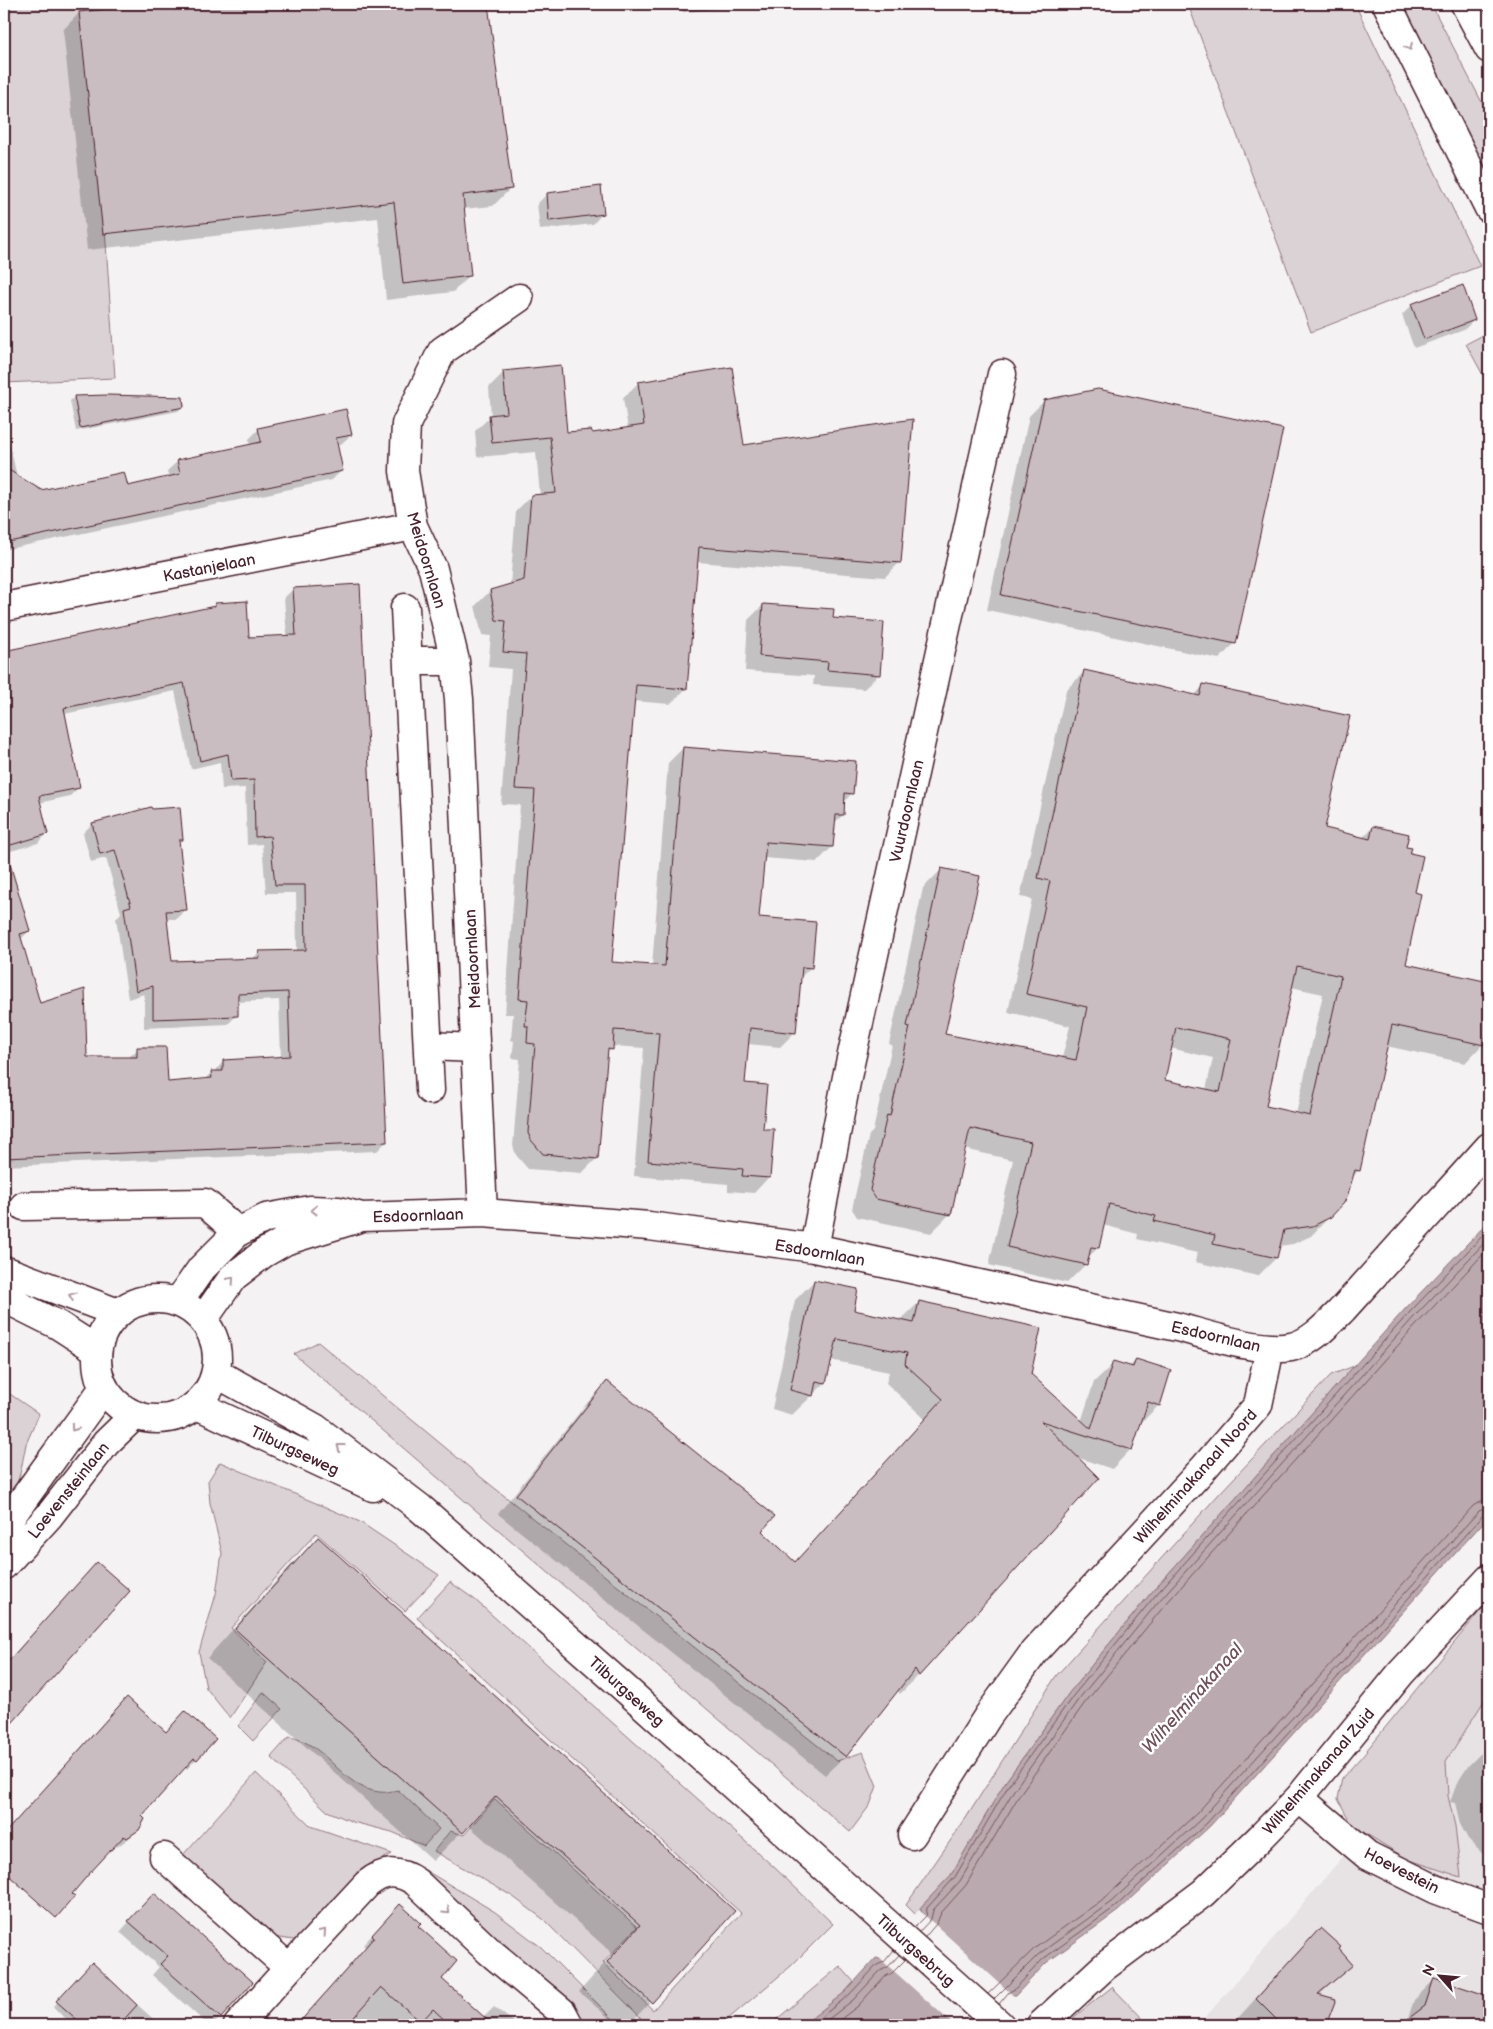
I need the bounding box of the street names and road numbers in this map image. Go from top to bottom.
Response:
street label: Meidoornlaan [402,510,449,611]
street label: Kastanjelaan [162,550,257,587]
street label: Vuurdoornlaan [886,758,929,865]
street label: Meidoornlaan [461,909,486,1009]
street label: Esdoornlaan [372,1205,464,1228]
street label: Esdoornlaan [773,1236,866,1271]
street label: Esdoornlaan [1169,1318,1262,1357]
street label: Wilhelminakanaal Noord [1131,1406,1262,1548]
street label: Tilburgseweg [247,1423,342,1480]
street label: Loevensteinlaan [25,1439,114,1543]
street label: Tilburgseweg [584,1653,668,1731]
street label: Wilhelminakanaal Zuid [1259,1705,1379,1839]
street label: Hoevestein [1361,1844,1442,1898]
street label: Tilburgsebrug [872,1911,958,1991]

